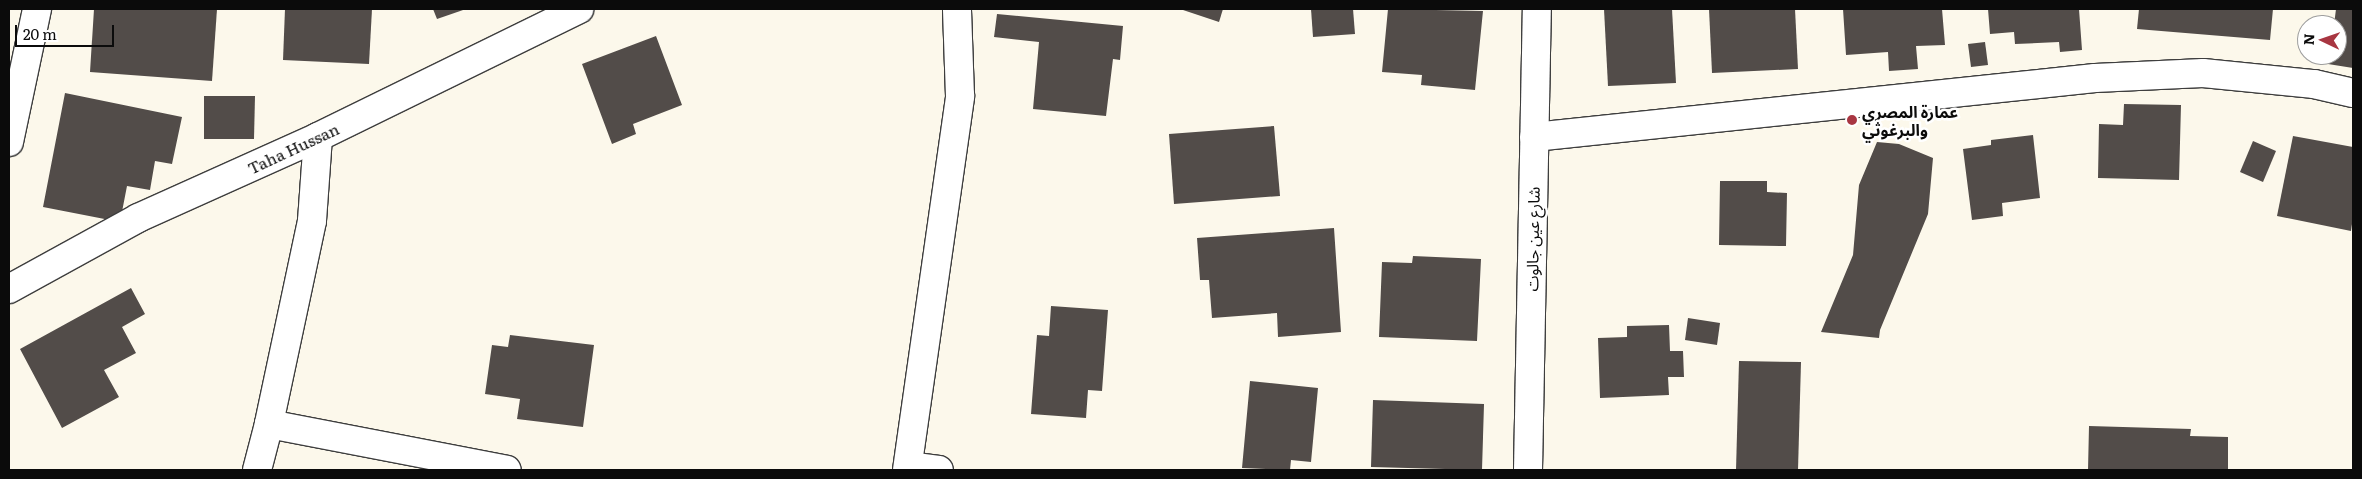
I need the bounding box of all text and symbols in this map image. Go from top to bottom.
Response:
scale bar [18,15,116,47]
north arrow [2297,15,2347,65]
text: 20 m [23,22,57,45]
text: N [2298,33,2318,46]
place label: عمارة المصري والبرغوثي [1862,101,1958,139]
marker: عمارة المصري والبرغوثي [1846,114,1858,126]
street label: Taha Hussan [244,118,342,178]
street label: شارع عين جالوت [1521,186,1543,292]

